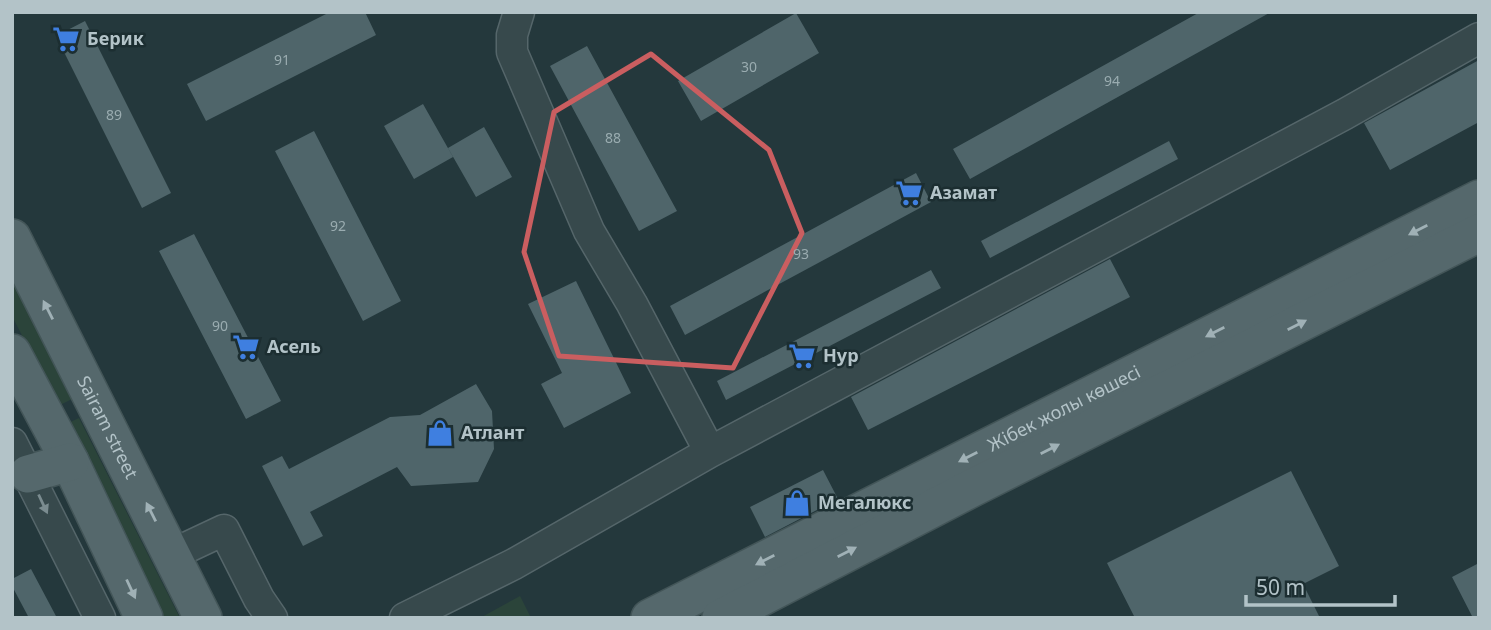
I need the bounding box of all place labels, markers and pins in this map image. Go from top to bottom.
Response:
supermarket icon: Берик [51,24,81,54]
place label: Берик [87,26,144,50]
supermarket icon: Азамат [894,178,924,208]
place label: Азамат [930,180,997,204]
supermarket icon: Асель [231,332,261,362]
place label: Асель [267,334,321,358]
supermarket icon: Нур [787,341,817,371]
place label: Нур [823,343,859,367]
shop icon: Атлант [425,418,455,448]
place label: Атлант [461,420,524,444]
shop icon: Мегалюкс [782,488,812,518]
place label: Мегалюкс [818,490,911,514]

